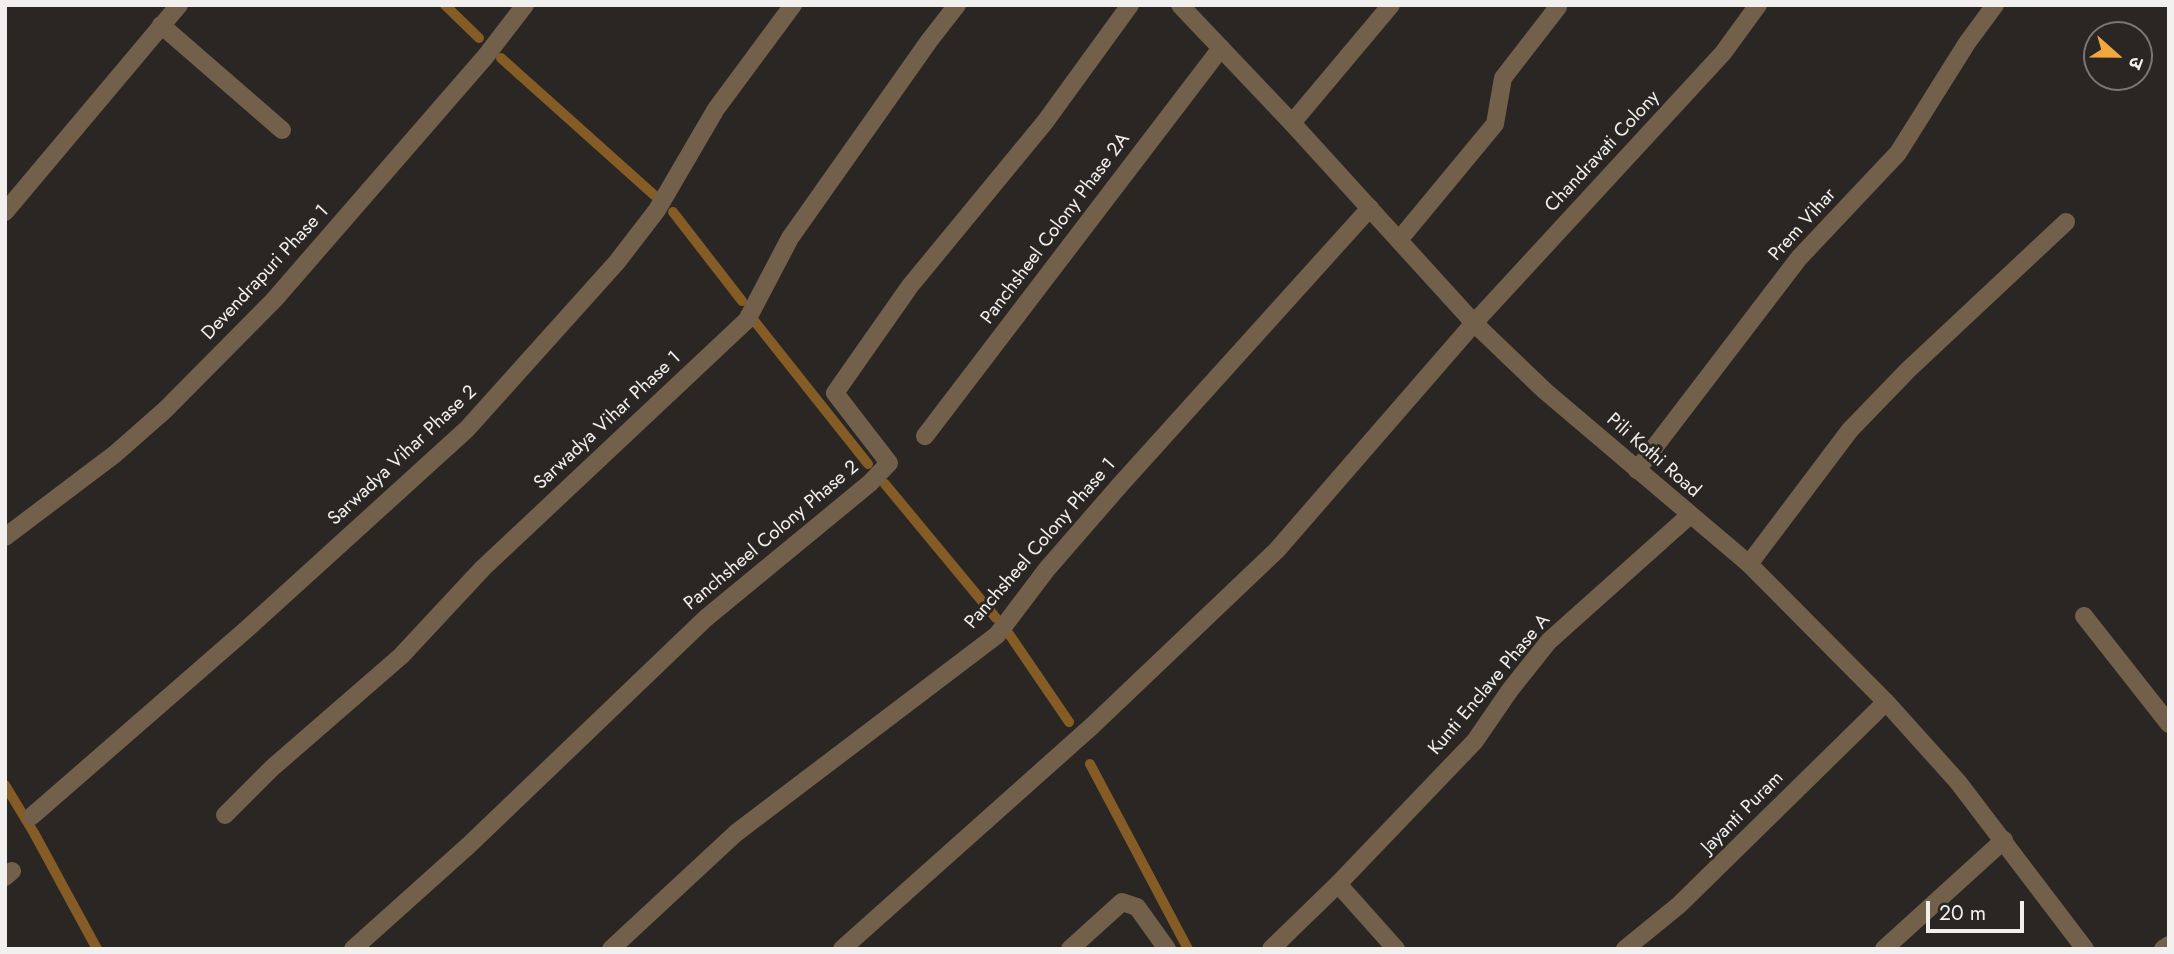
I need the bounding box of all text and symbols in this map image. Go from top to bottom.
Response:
north arrow [2083,21,2153,91]
text: उ [2122,53,2151,73]
street label: Chandravati Colony [1541,87,1665,217]
street label: Panchsheel Colony Phase 2A [977,129,1135,329]
street label: Prem Vihar [1765,184,1841,266]
street label: Devendrapuri Phase 1 [198,201,334,345]
street label: Sarwadya Vihar Phase 1 [530,347,686,495]
street label: Sarwadya Vihar Phase 2 [324,381,482,531]
street label: Pili Kothi Road [1601,409,1705,503]
street label: Panchsheel Colony Phase 1 [961,454,1121,634]
street label: Panchsheel Colony Phase 2 [680,456,864,616]
street label: Kunti Enclave Phase A [1424,610,1556,760]
street label: Jayanti Puram [1697,767,1789,859]
scale bar [1929,888,2027,932]
text: 20 m [1939,898,1986,928]

